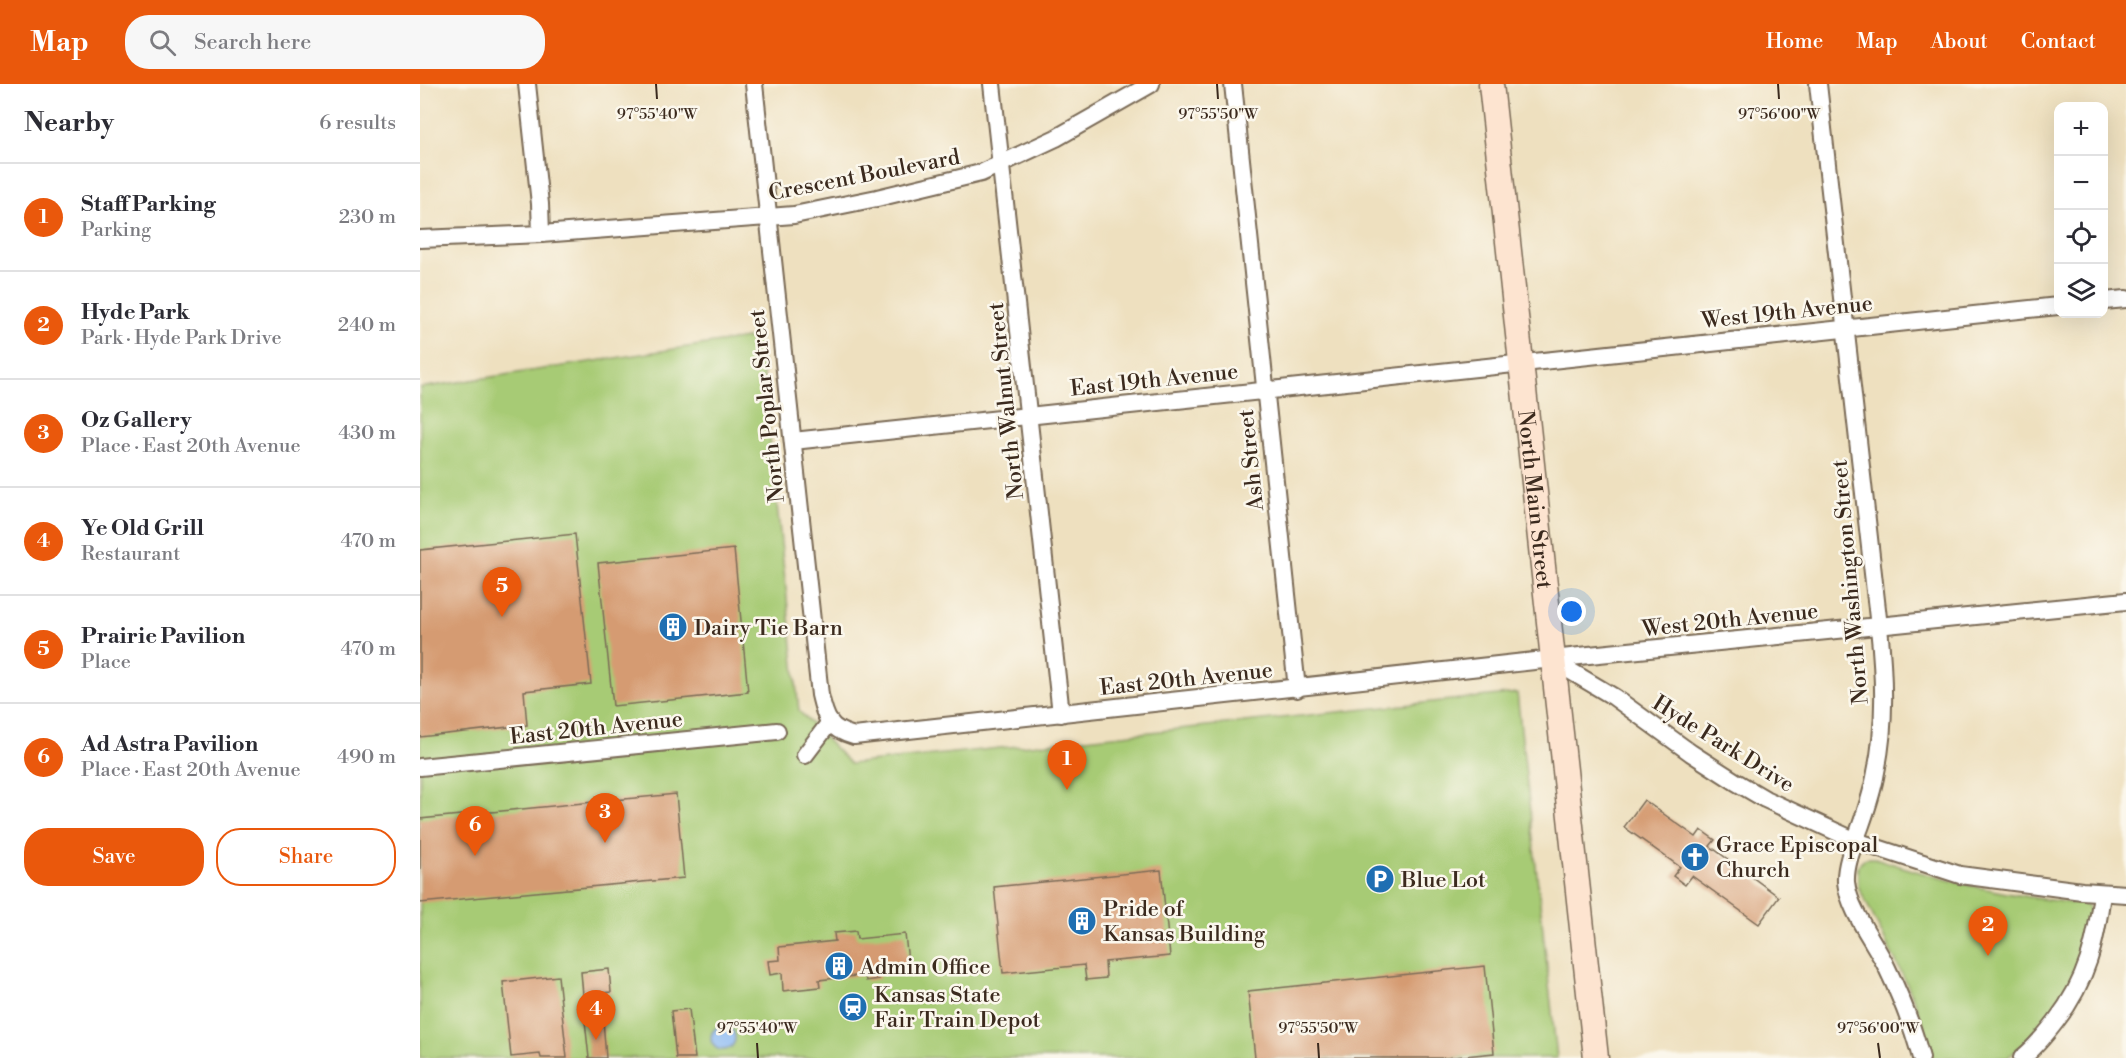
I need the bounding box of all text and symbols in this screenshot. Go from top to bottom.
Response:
search box [125,15,545,69]
text: Map [30,25,89,60]
icon: search [146,26,179,59]
text: Search here [194,29,311,56]
text: Home [1766,29,1823,55]
text: Map [1856,29,1898,55]
text: About [1931,29,1988,55]
text: Contact [2021,29,2096,55]
map controls [2054,102,2108,318]
button: + [2054,102,2108,156]
text: 97°55'40"W [617,105,698,124]
text: 97°55'50"W [1178,105,1258,124]
text: 97°56'00"W [1738,105,1821,124]
text: Nearby [24,107,114,139]
text: 6 results [319,111,396,136]
street label: Crescent Boulevard [766,144,963,207]
button: − [2054,156,2108,210]
text: Staff Parking [81,191,216,218]
text: 1 [39,205,48,230]
text: 230 m [339,205,396,230]
button: locate [2054,210,2108,264]
text: Parking [81,218,151,243]
button: layers [2054,264,2108,318]
street label: West 19th Avenue [1699,290,1874,335]
text: Hyde Park [81,299,190,326]
street label: North Walnut Street [983,301,1030,501]
street label: North Poplar Street [744,308,791,504]
text: 2 [37,313,50,338]
text: 240 m [338,313,396,338]
text: Park · Hyde Park Drive [81,326,282,351]
street label: East 19th Avenue [1069,358,1239,403]
text: Oz Gallery [81,407,192,434]
street label: Ash Street [1233,407,1270,513]
street label: North Main Street [1511,409,1557,591]
text: 3 [37,421,50,446]
text: 430 m [338,421,396,446]
text: Place · East 20th Avenue [81,434,300,459]
street label: North Washington Street [1826,458,1875,705]
text: Ye Old Grill [81,515,204,542]
text: 4 [37,529,50,554]
text: 470 m [340,529,396,554]
text: Restaurant [81,542,180,567]
pin: 5 [482,568,521,617]
your location [1557,597,1586,626]
street label: West 20th Avenue [1640,598,1820,643]
building icon: Dairy Tie Barn [657,611,689,643]
place label: Dairy Tie Barn [694,615,843,642]
text: Prairie Pavilion [81,623,245,650]
text: 5 [37,637,50,662]
text: 470 m [340,637,396,662]
text: Place [81,650,131,675]
street label: East 20th Avenue [1098,657,1274,702]
street label: Hyde Park Drive [1647,690,1799,799]
street label: East 20th Avenue [508,706,684,751]
text: Ad Astra Pavilion [81,731,258,758]
pin: 1 [1048,740,1086,790]
text: 6 [37,745,50,770]
text: 490 m [337,745,396,770]
text: Place · East 20th Avenue [81,758,300,783]
pin: 3 [586,794,624,843]
pin: 6 [456,806,494,856]
button: Save [24,828,204,886]
button: Share [216,828,396,886]
place label: Grace Episcopal Church [1716,832,1879,884]
church icon: Grace Episcopal Church [1679,841,1711,873]
parking icon: Blue Lot [1364,863,1396,895]
place label: Blue Lot [1400,867,1486,894]
place label: Pride of Kansas Building [1103,896,1266,948]
building icon: Pride of Kansas Building [1066,905,1098,937]
pin: 2 [1968,906,2008,956]
building icon: Admin Office [823,950,855,982]
place label: Admin Office [859,954,991,981]
place label: Kansas State Fair Train Depot [874,982,1041,1034]
pin: 4 [576,990,615,1040]
station icon: Kansas State Fair Train Depot [837,991,869,1023]
text: 97°55'40"W [717,1019,798,1038]
text: 97°55'50"W [1278,1019,1358,1038]
text: 97°56'00"W [1837,1019,1920,1038]

